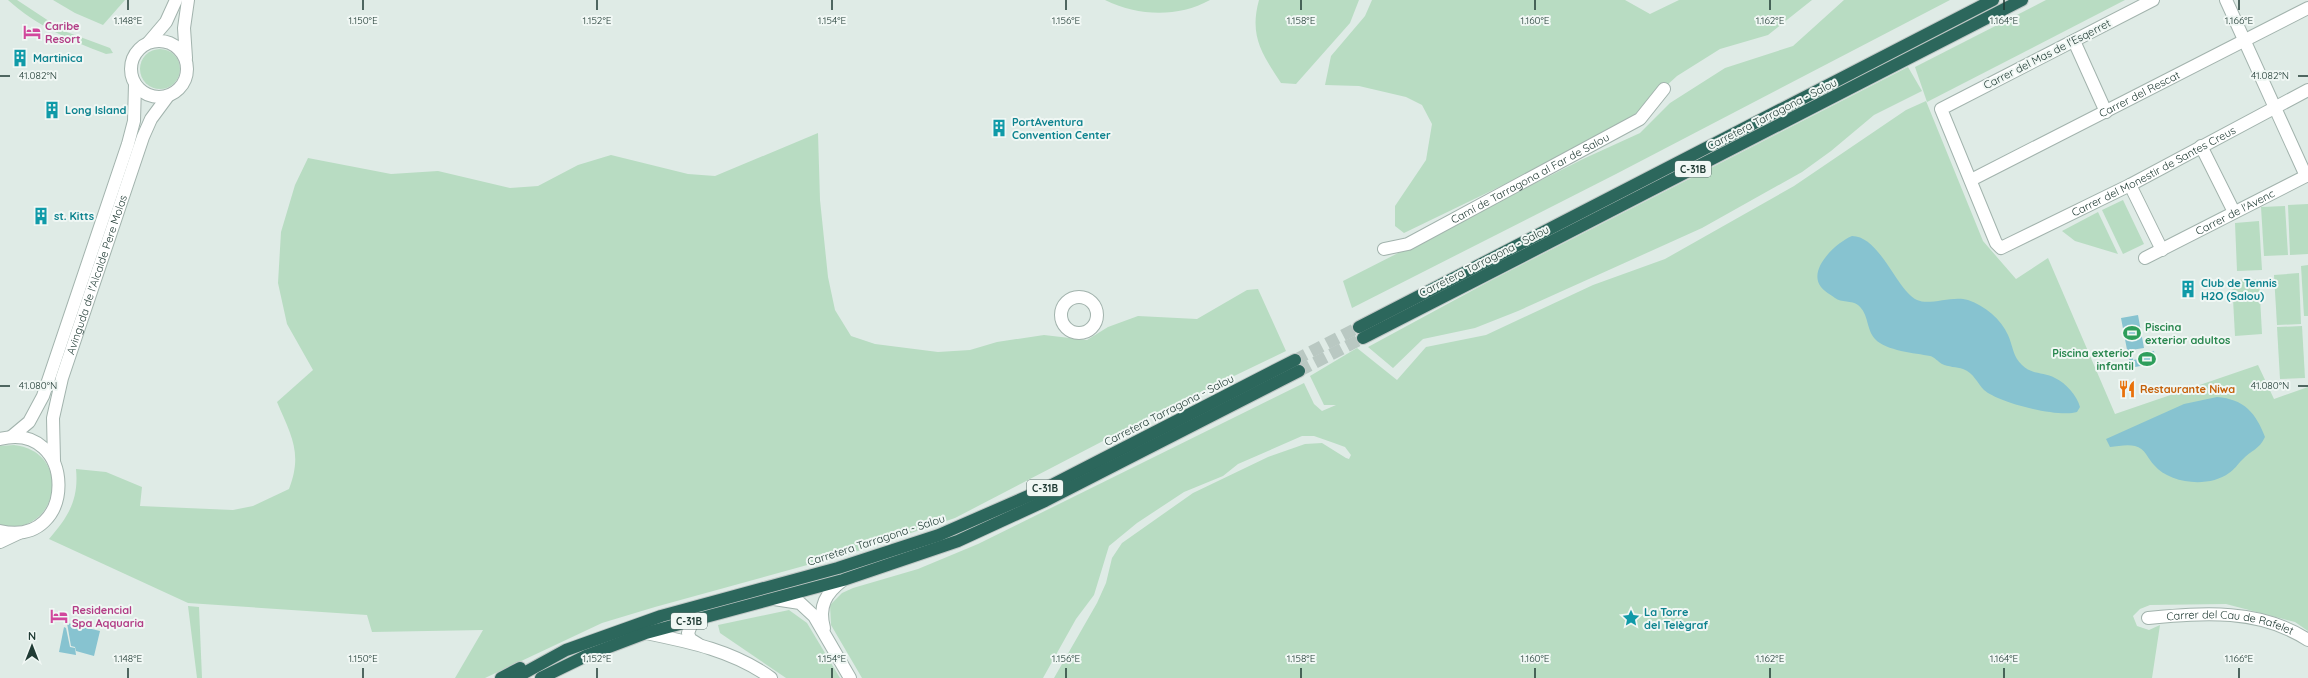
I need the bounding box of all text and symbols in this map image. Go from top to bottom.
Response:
text: 1.148°E [114,14,142,27]
text: 1.150°E [348,14,378,27]
text: 1.152°E [583,14,612,27]
text: 1.154°E [818,14,847,27]
text: 1.156°E [1052,14,1081,27]
text: 1.158°E [1287,14,1316,27]
text: 1.160°E [1520,14,1550,27]
text: 1.162°E [1756,14,1785,27]
text: 1.164°E [1990,14,2019,27]
text: 1.166°E [2225,14,2254,27]
street label: Carrer del Mas de l'Esqerret [1981,16,2113,92]
place label: Caribe Resort [45,19,80,46]
hotel icon: Caribe Resort [22,22,42,42]
building icon: Martinica [10,48,30,68]
place label: Martinica [33,51,83,65]
street label: Carrer del Rescat [2097,68,2182,121]
text: 41.082°N [19,69,57,82]
text: 41.082°N [2251,69,2289,82]
street label: Carretera Tarragona - Salou [1705,75,1839,153]
building icon: Long Island [42,100,62,120]
place label: Long Island [65,103,126,117]
place label: PortAventura Convention Center [1012,115,1111,142]
building icon: PortAventura Convention Center [989,118,1009,138]
street label: Carrer del Monestir de Santes Creus [2069,123,2238,220]
street label: Camí de Tarragona al Far de Salou [1448,130,1612,227]
road number: C-31B [1675,161,1711,177]
street label: Carrer de l'Avenc [2193,186,2277,238]
street label: Avinguda de l'Alcalde Pere Molas [63,193,130,356]
building icon: st. Kitts [31,206,51,226]
place label: st. Kitts [54,209,94,223]
street label: Carretera Tarragona - Salou [1417,222,1551,300]
place label: Club de Tennis H2O (Salou) [2201,276,2277,303]
building icon: Club de Tennis H2O (Salou) [2178,279,2198,299]
place label: Piscina exterior adultos [2145,320,2230,347]
sports icon: Piscina exterior adultos [2122,323,2142,343]
place label: Piscina exterior infantil [2052,346,2134,373]
sports icon: Piscina exterior infantil [2137,349,2157,369]
street label: Carretera Tarragona - Salou [1102,371,1236,449]
text: 41.080°N [19,379,57,392]
restaurant icon: Restaurante Niwa [2117,379,2137,399]
text: 41.080°N [2251,379,2289,392]
place label: Restaurante Niwa [2140,382,2235,396]
road number: C-31B [1027,480,1063,496]
street label: Carretera Tarragona - Salou [805,511,947,569]
place label: Residencial Spa Aqquaria [72,603,144,630]
place label: La Torre del Telègraf [1644,605,1708,632]
hotel icon: Residencial Spa Aqquaria [49,606,69,626]
street label: Carrer del Cau de Rafelet [2166,607,2296,638]
place icon: La Torre del Telègraf [1621,608,1641,628]
road number: C-31B [671,613,707,629]
north arrow [12,626,52,666]
text: N [28,629,36,643]
text: 1.148°E [114,652,142,665]
text: 1.150°E [348,652,378,665]
text: 1.152°E [583,652,612,665]
text: 1.154°E [818,652,847,665]
text: 1.156°E [1052,652,1081,665]
text: 1.158°E [1287,652,1316,665]
text: 1.160°E [1520,652,1550,665]
text: 1.162°E [1756,652,1785,665]
text: 1.164°E [1990,652,2019,665]
text: 1.166°E [2225,652,2254,665]

